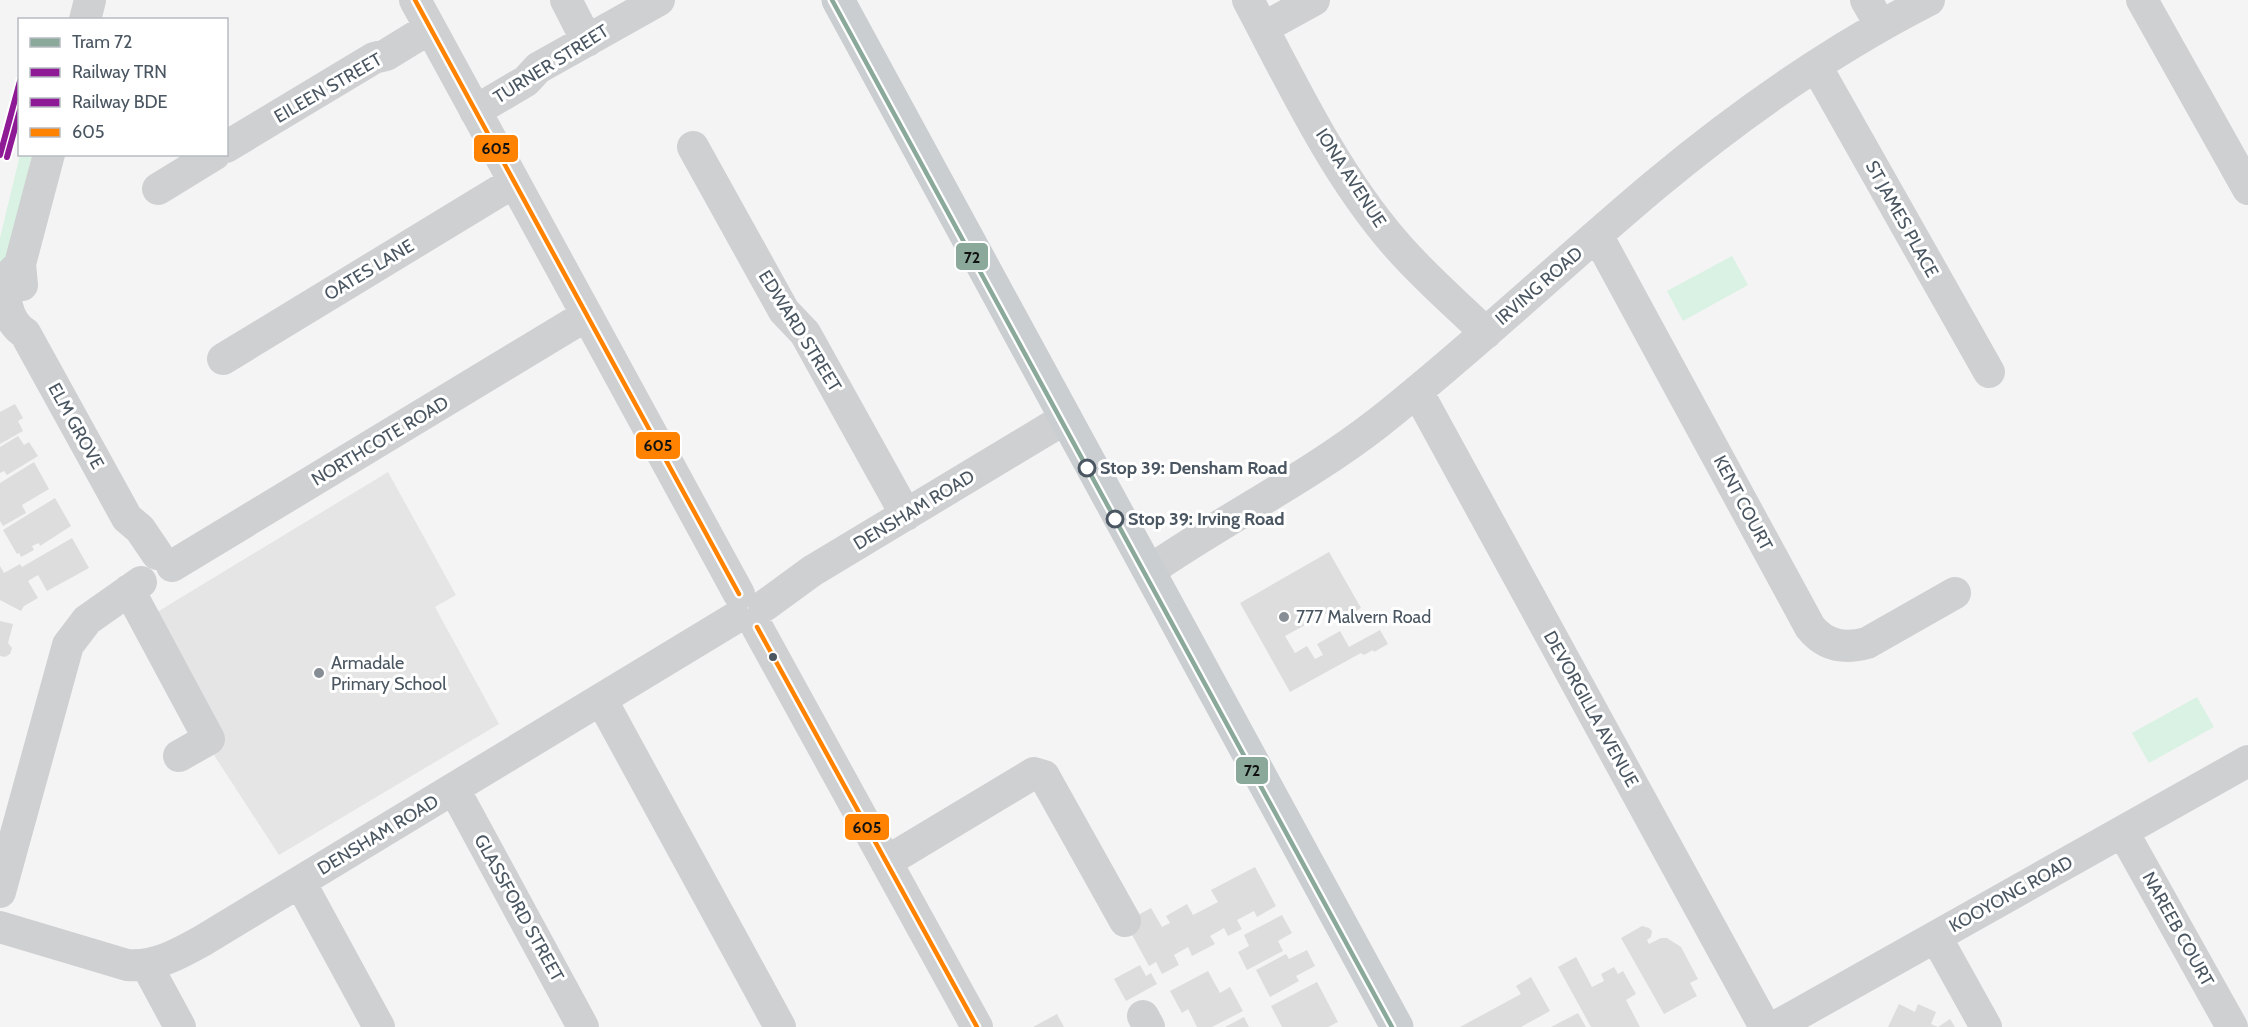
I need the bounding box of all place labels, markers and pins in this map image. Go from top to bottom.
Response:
place label: Stop 39: Densham Road [1100,457,1288,479]
marker: Stop 39: Densham Road [1078,459,1096,477]
place label: Stop 39: Irving Road [1128,508,1284,530]
marker: Stop 39: Irving Road [1106,510,1124,528]
place label: 777 Malvern Road [1296,606,1431,628]
marker: 777 Malvern Road [1277,610,1291,624]
unlabelled marker [767,651,779,663]
place label: Armadale Primary School [331,652,447,695]
marker: Armadale Primary School [312,666,326,680]

